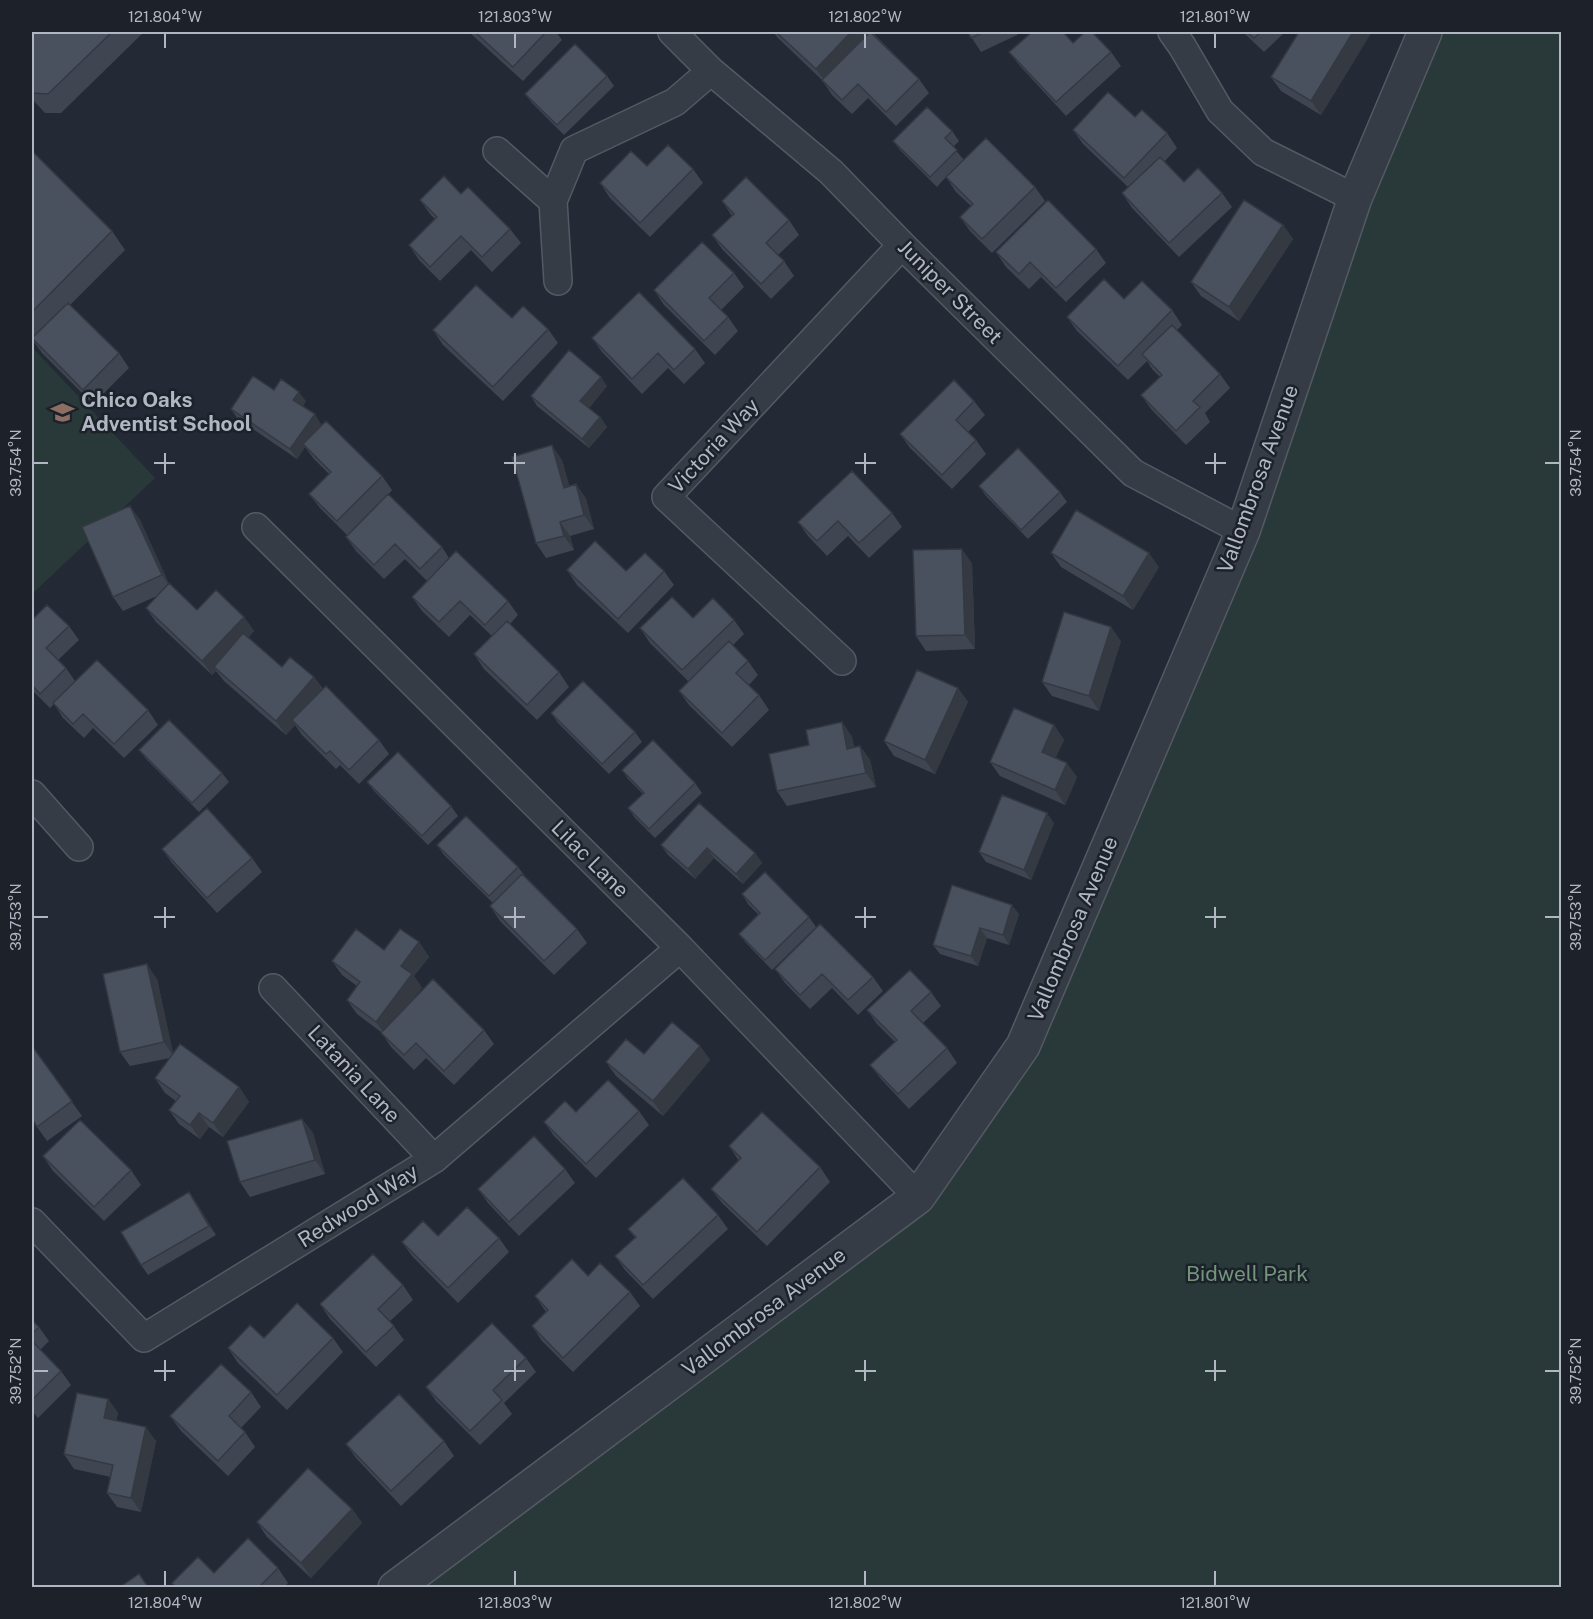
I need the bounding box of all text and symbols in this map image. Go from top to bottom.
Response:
text: 121.804°W [128,8,202,25]
text: 121.803°W [478,8,552,25]
text: 121.802°W [828,8,902,25]
text: 121.801°W [1180,8,1250,25]
street label: Juniper Street [893,234,1008,349]
street label: Vallombrosa Avenue [1212,381,1303,576]
place label: Chico Oaks Adventist School [81,387,252,436]
street label: Victoria Way [663,393,764,499]
school or university icon: Chico Oaks Adventist School [50,399,76,425]
text: 39.754°N [7,429,24,497]
text: 39.754°N [1567,429,1584,497]
street label: Lilac Lane [546,815,634,903]
street label: Vallombrosa Avenue [1022,833,1123,1025]
text: 39.753°N [7,883,24,951]
text: 39.753°N [1567,883,1584,951]
street label: Latania Lane [303,1020,406,1128]
street label: Redwood Way [293,1159,422,1252]
street label: Vallombrosa Avenue [677,1242,851,1381]
park label: Bidwell Park [1186,1261,1308,1286]
text: 39.752°N [7,1337,24,1405]
text: 39.752°N [1567,1337,1584,1405]
text: 121.804°W [128,1594,202,1611]
text: 121.803°W [478,1594,552,1611]
text: 121.802°W [828,1594,902,1611]
text: 121.801°W [1180,1594,1250,1611]

